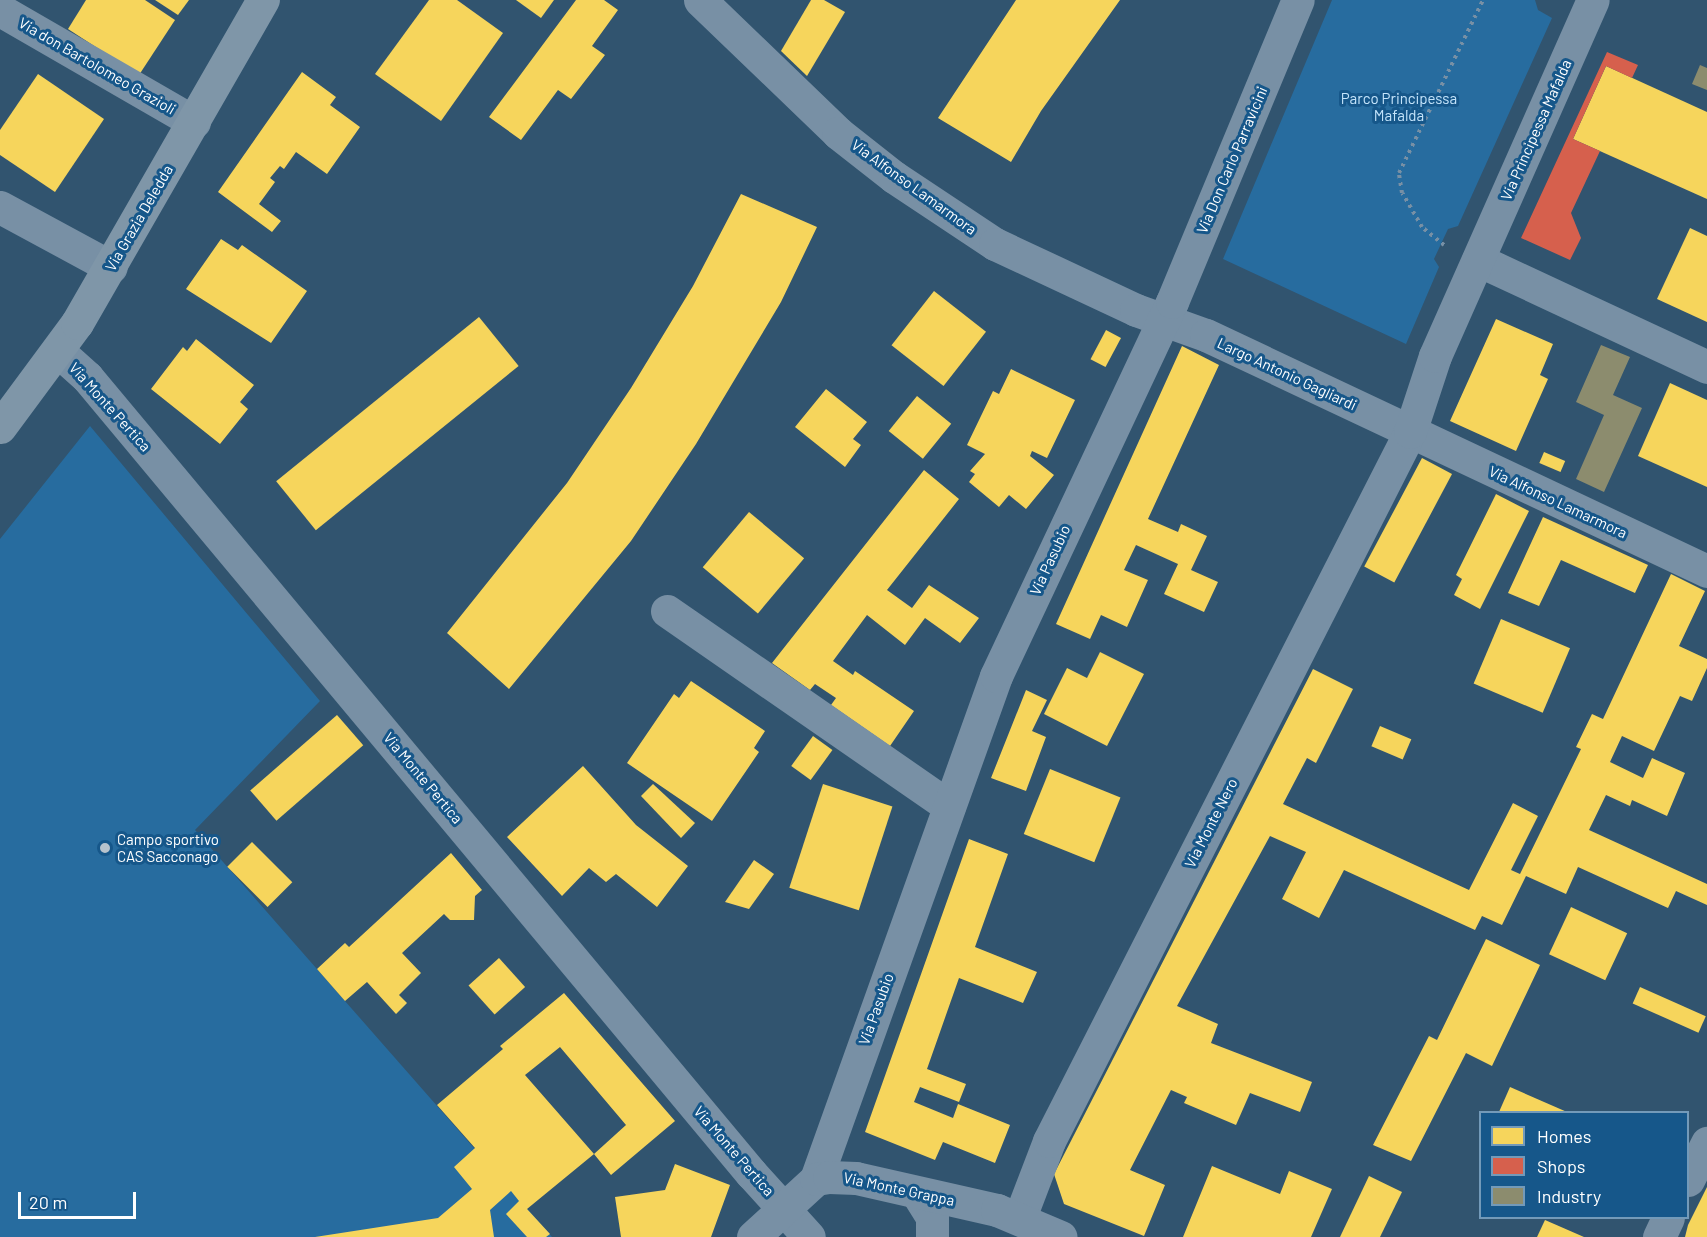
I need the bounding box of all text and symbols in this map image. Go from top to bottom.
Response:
street label: Via don Bartolomeo Grazioli [15,14,179,118]
street label: Via Principessa Mafalda [1497,57,1575,203]
street label: Via Don Carlo Parravicini [1193,84,1271,236]
park label: Parco Principessa Mafalda [1341,89,1457,124]
street label: Via Alfonso Lamarmora [848,136,980,238]
street label: Via Grazia Deledda [101,162,177,274]
street label: Largo Antonio Gagliardi [1215,334,1359,414]
street label: Via Monte Pertica [65,359,155,455]
street label: Via Alfonso Lamarmora [1486,462,1630,542]
street label: Via Pasubio [1026,522,1074,598]
street label: Via Monte Pertica [380,729,466,827]
street label: Via Monte Nero [1181,775,1241,871]
place label: Campo sportivo CAS Sacconago [117,830,219,865]
marker: Campo sportivo CAS Sacconago [98,841,112,855]
street label: Via Pasubio [855,971,897,1047]
street label: Via Monte Pertica [690,1102,778,1200]
legend [1479,1111,1689,1219]
text: Homes [1537,1125,1591,1147]
text: Shops [1537,1155,1586,1177]
street label: Via Monte Grappa [842,1168,956,1210]
scale bar [21,1180,140,1218]
text: Industry [1537,1185,1601,1207]
text: 20 m [29,1191,67,1213]

